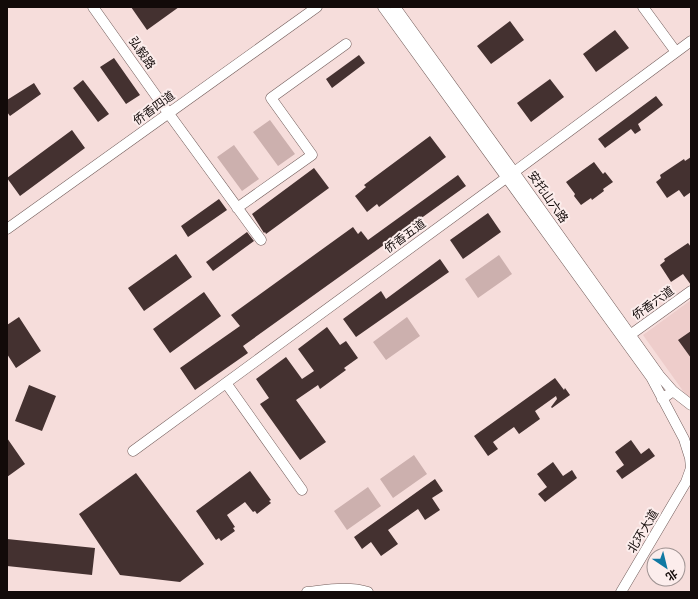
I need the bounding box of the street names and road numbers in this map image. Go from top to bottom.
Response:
street label: 弘毅路 [127,34,158,71]
street label: 侨香四道 [130,88,177,127]
street label: 安托山六路 [526,168,571,225]
street label: 侨香五道 [381,216,428,255]
street label: 侨香六道 [629,283,676,322]
street label: 北环大道 [625,507,661,555]

